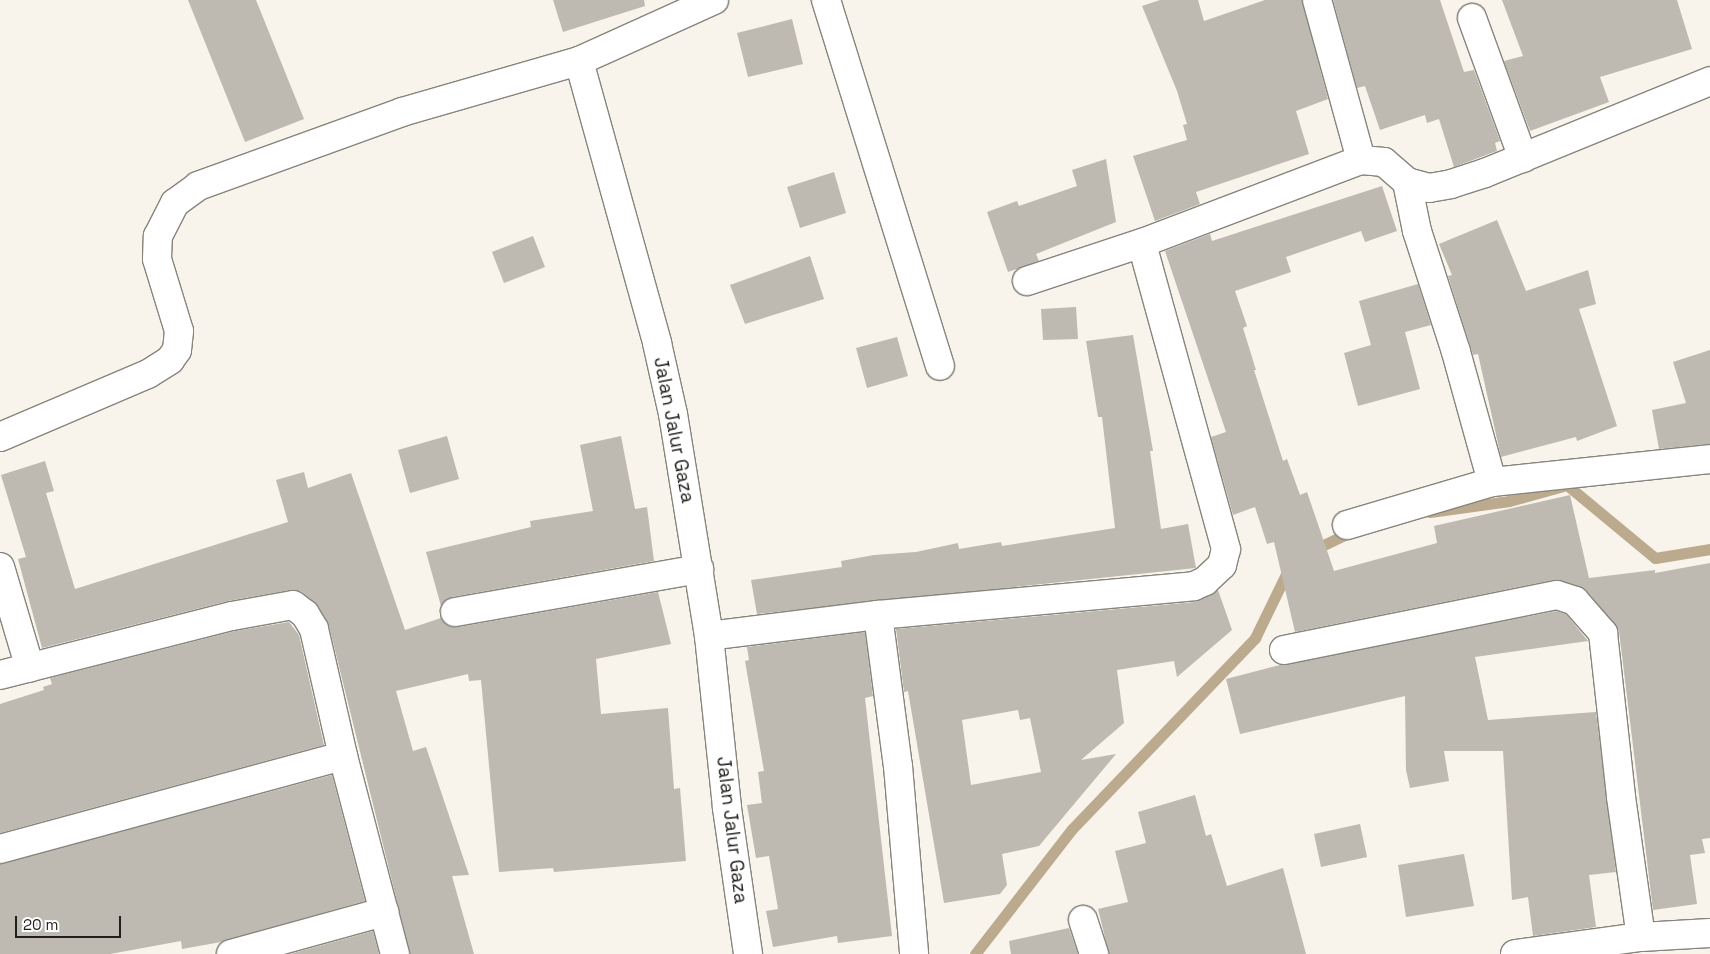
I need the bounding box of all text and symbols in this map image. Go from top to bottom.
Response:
street label: Jalan Jalur Gaza [649,355,699,505]
street label: Jalan Jalur Gaza [712,755,752,905]
scale bar [18,906,124,938]
text: 20 m [23,915,58,934]

